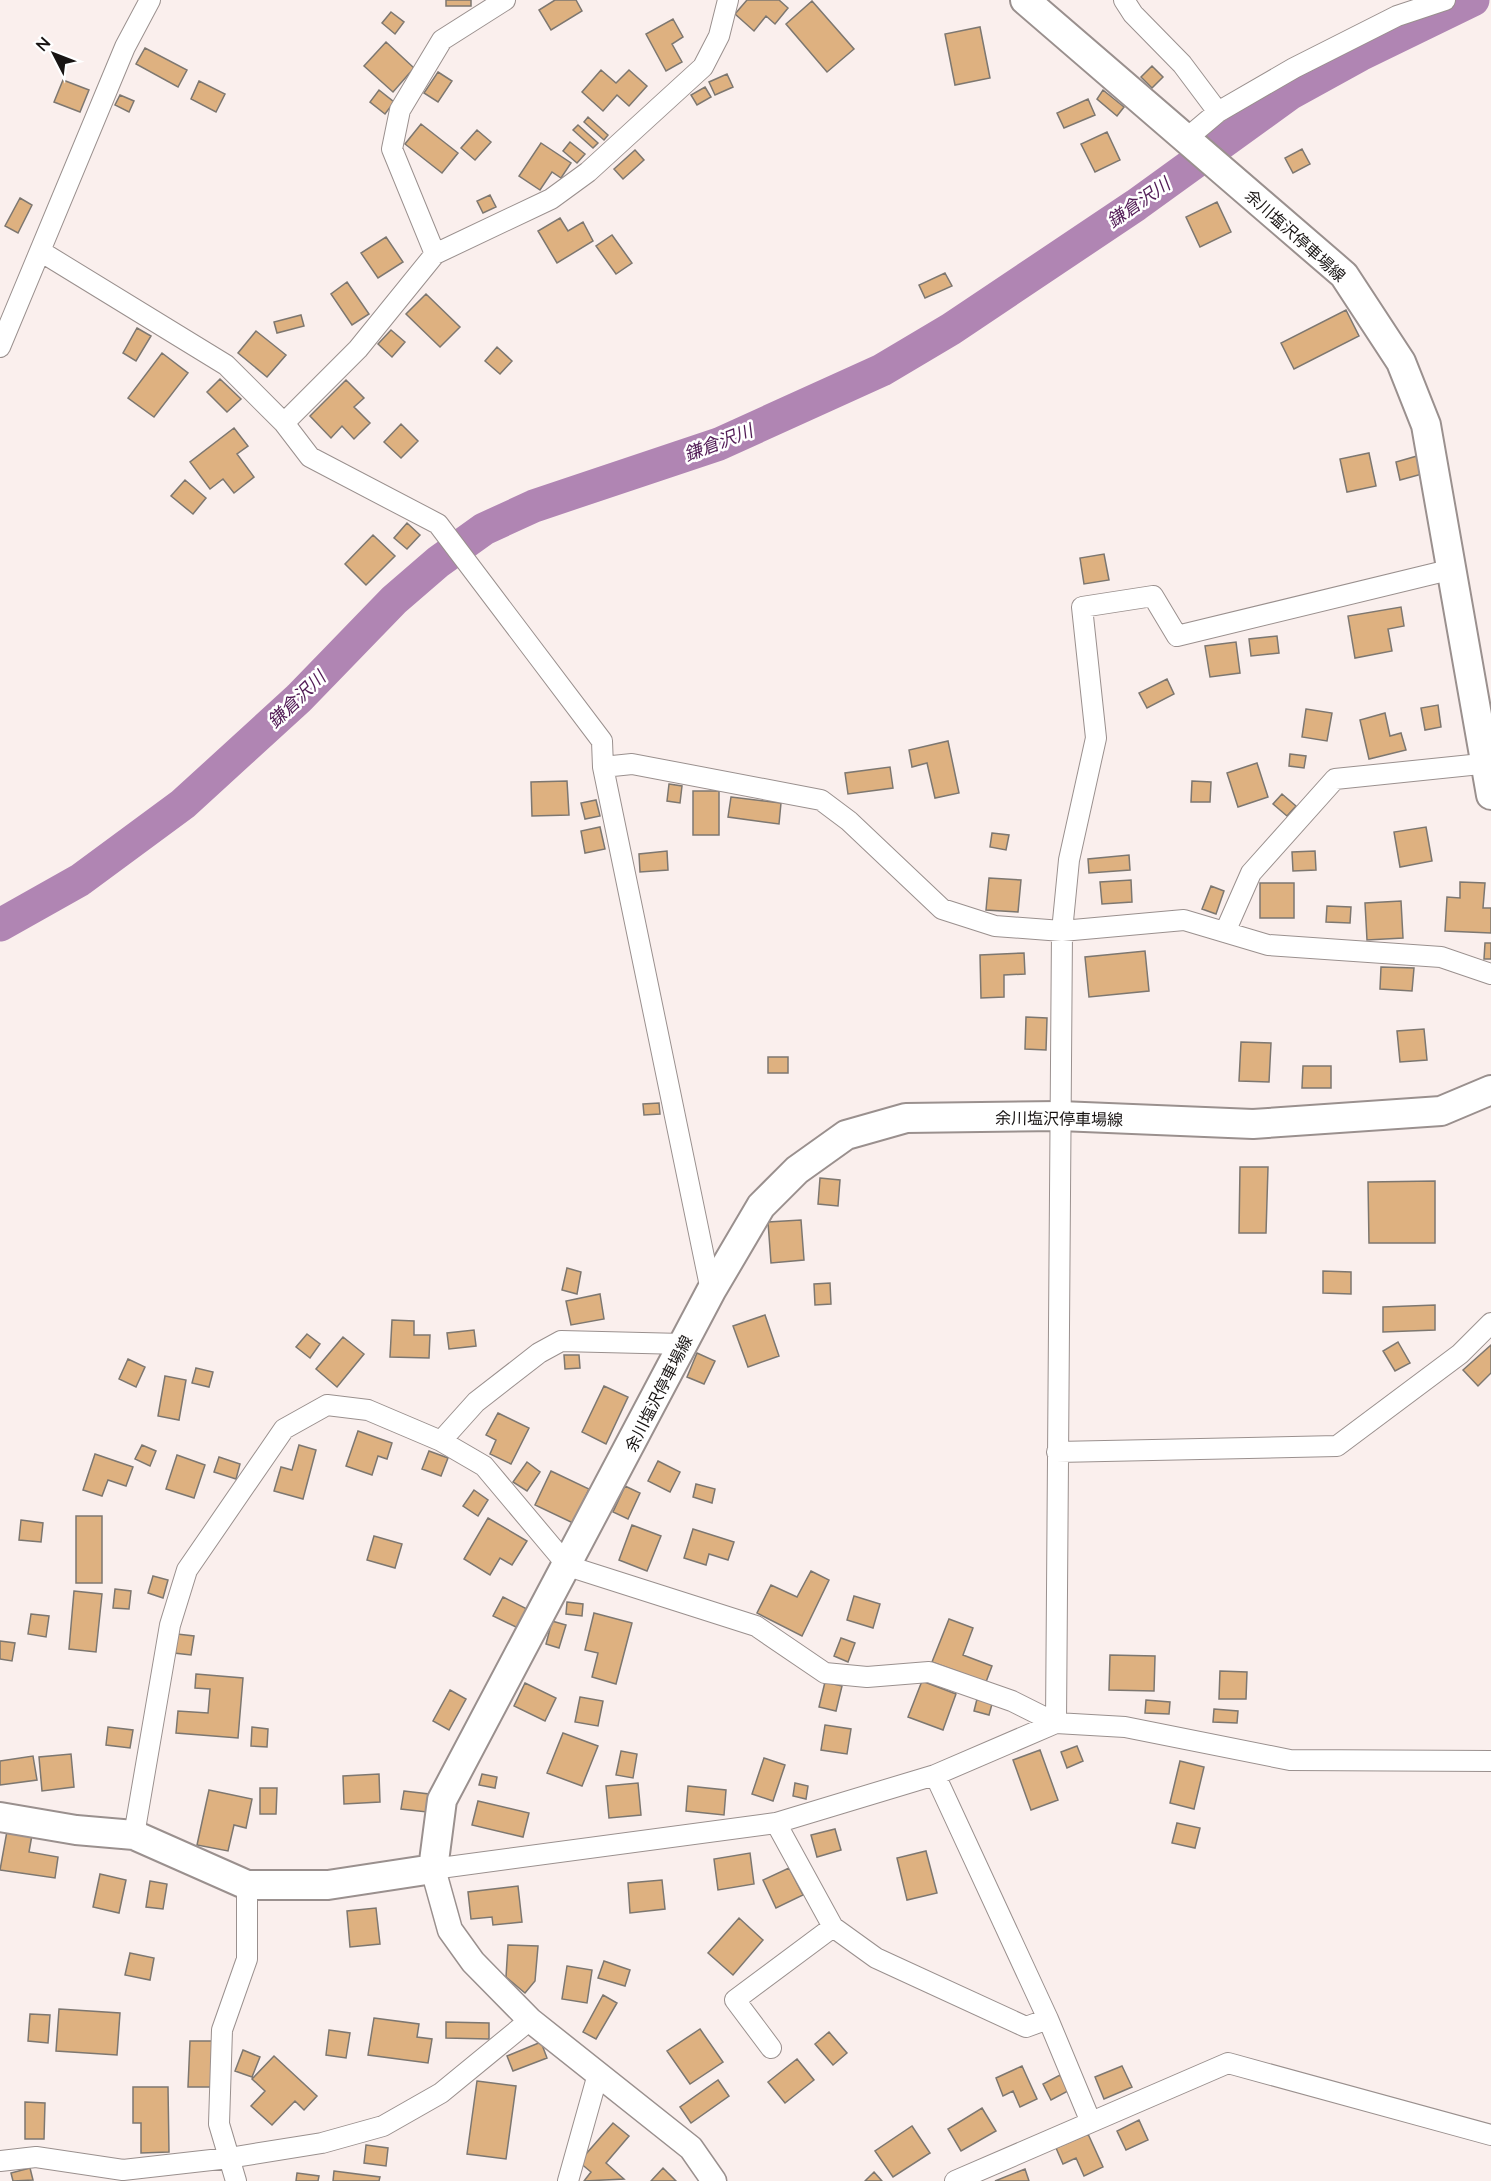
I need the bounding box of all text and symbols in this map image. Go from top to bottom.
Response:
north arrow [24,24,84,84]
text: N [31,33,54,55]
water label: 鎌倉沢川 [1102,171,1175,232]
street label: 余川塩沢停車場線 [1242,185,1350,285]
water label: 鎌倉沢川 [680,418,757,465]
water label: 鎌倉沢川 [262,665,331,732]
street label: 余川塩沢停車場線 [995,1107,1123,1129]
street label: 余川塩沢停車場線 [620,1332,696,1454]

